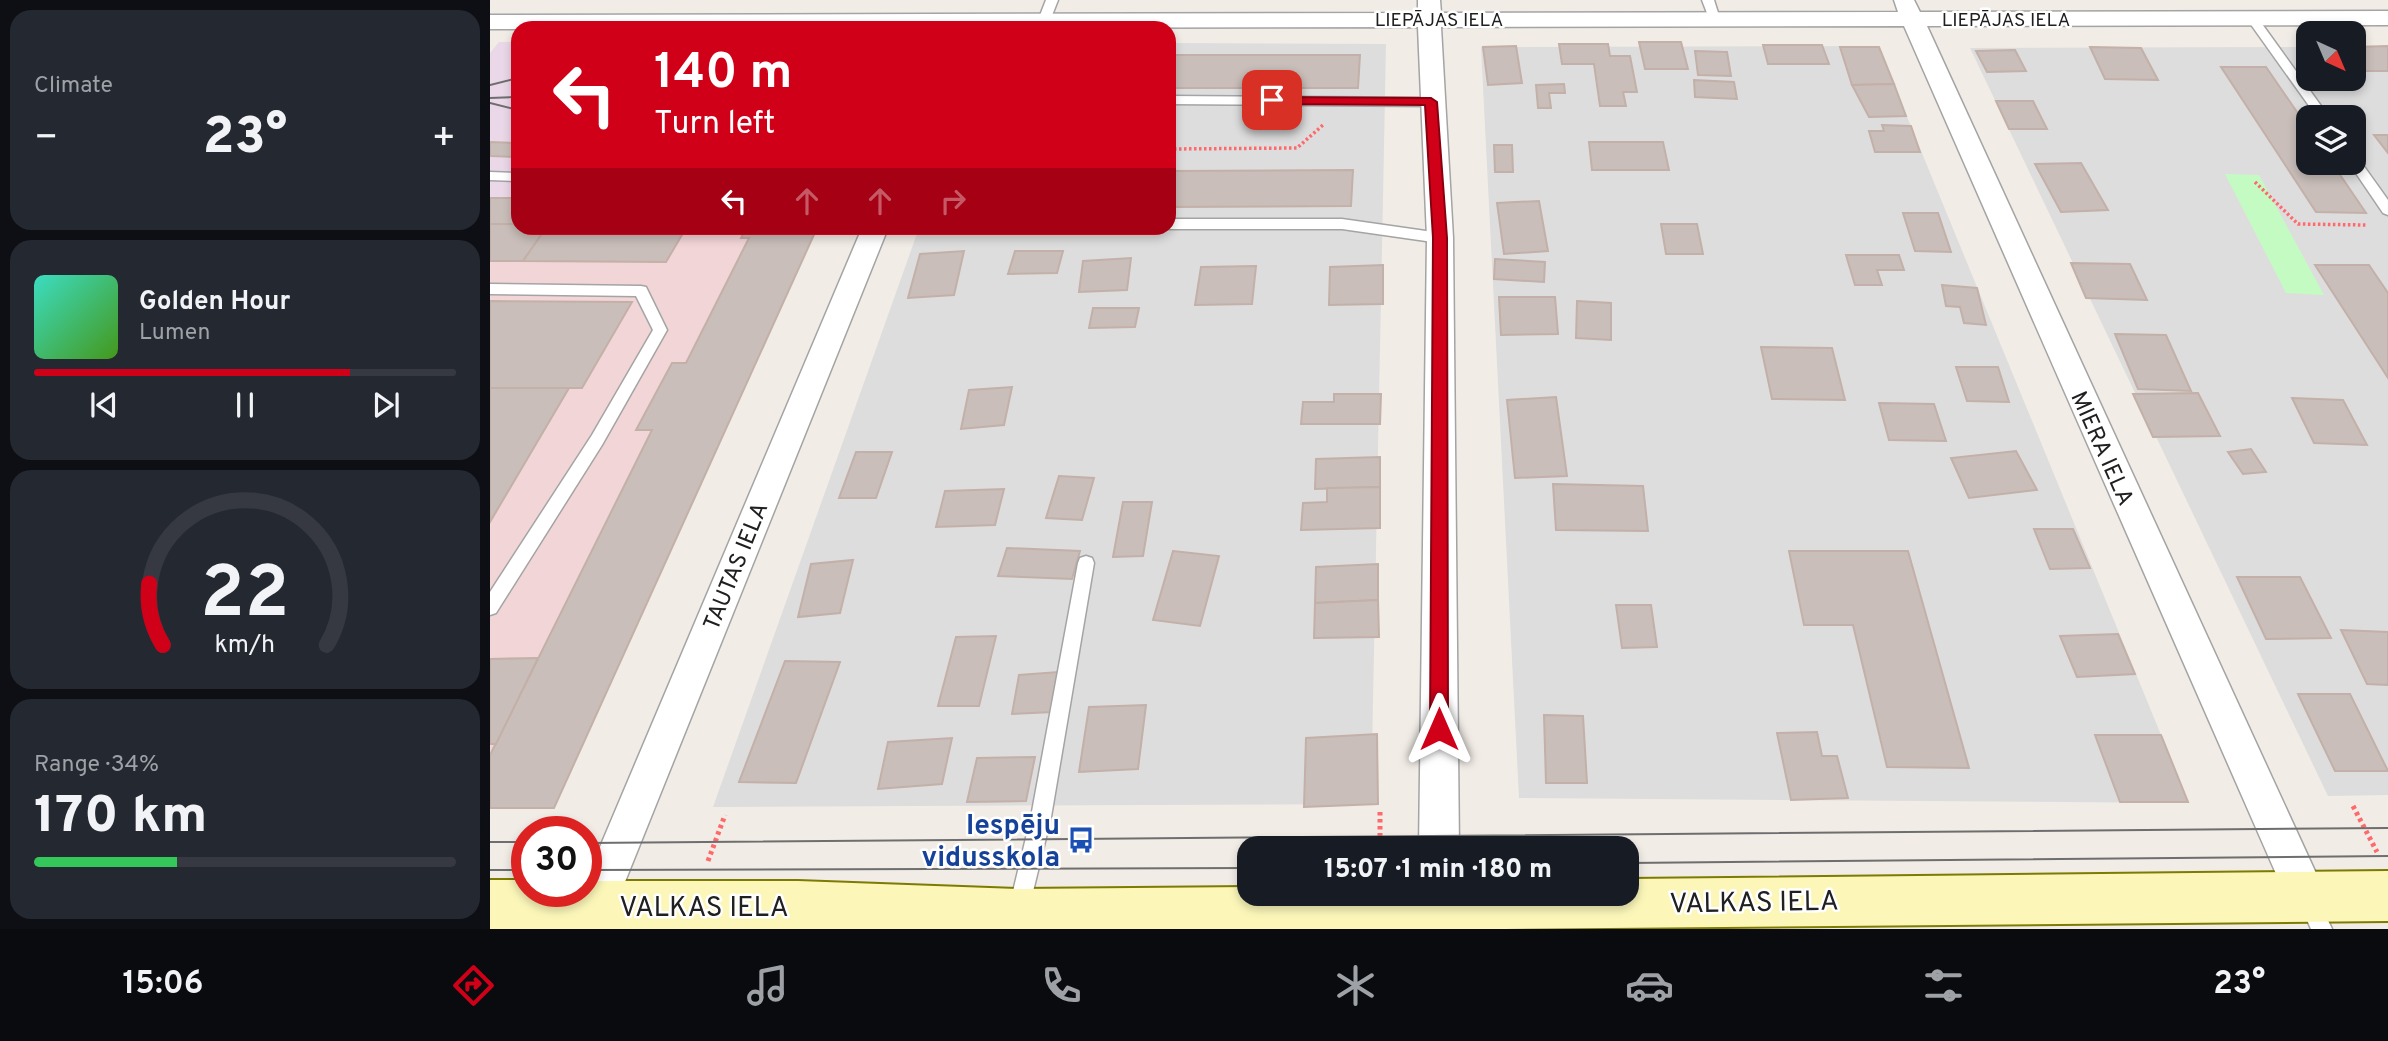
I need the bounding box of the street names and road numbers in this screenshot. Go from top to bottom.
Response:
street label: LIEPĀJAS IELA [1375,9,1503,33]
street label: LIEPĀJAS IELA [1942,9,2070,33]
street label: MIERA IELA [2063,387,2139,511]
street label: TAUTAS IELA [699,499,776,635]
street label: VALKAS IELA [1669,885,1839,923]
street label: VALKAS IELA [619,891,789,927]

